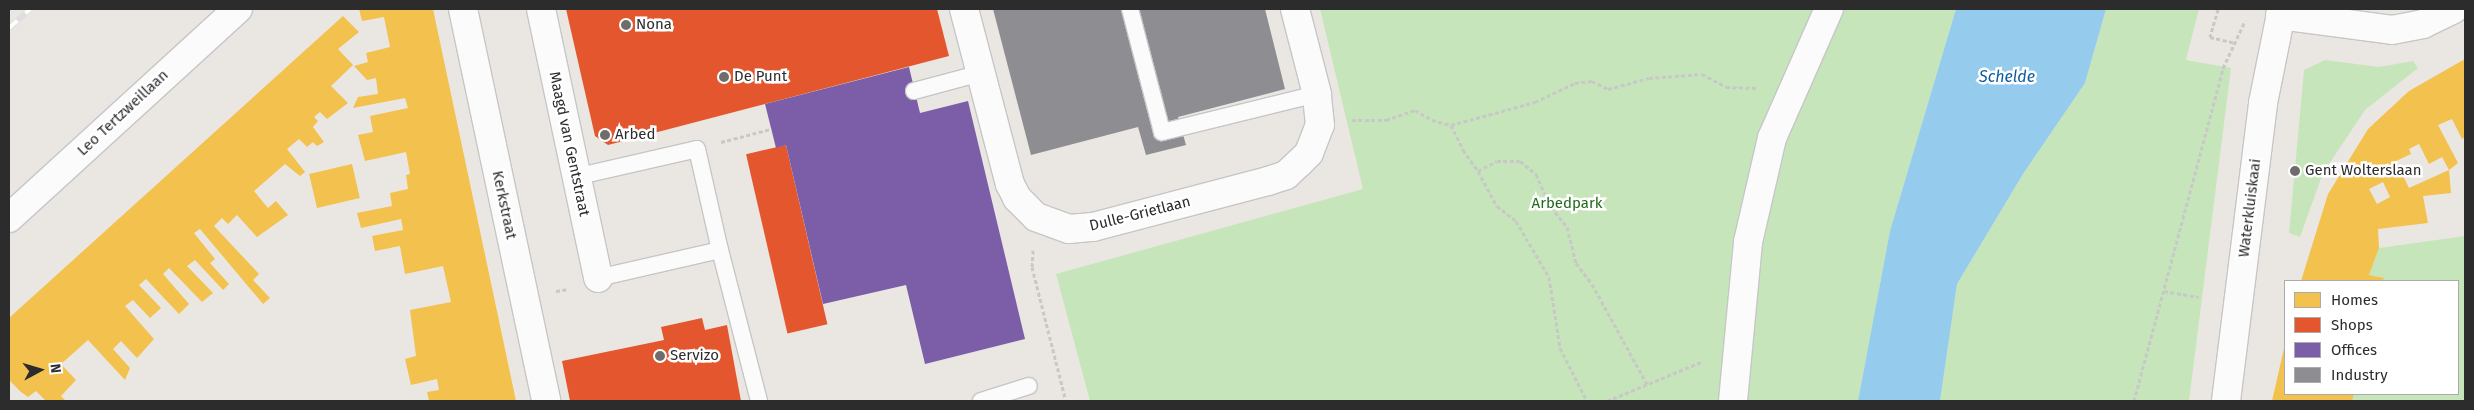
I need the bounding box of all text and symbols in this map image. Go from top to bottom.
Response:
place label: Nona [636,16,672,34]
marker: Nona [620,19,632,31]
street label: Leo Tertzweillaan [74,66,172,160]
water label: Schelde [1979,67,2035,87]
place label: De Punt [734,68,787,86]
street label: Maagd van Gentstraat [545,70,593,218]
marker: De Punt [718,71,730,83]
place label: Arbed [615,126,655,144]
marker: Arbed [599,129,611,141]
street label: Waterkluiskaai [2235,158,2265,258]
place label: Gent Wolterslaan [2305,162,2422,180]
marker: Gent Wolterslaan [2289,165,2301,177]
street label: Kerkstraat [488,169,520,241]
street label: Dulle-Grietlaan [1088,193,1192,235]
park label: Arbedpark [1532,195,1602,213]
legend [2284,280,2459,395]
text: Homes [2331,291,2378,309]
text: Shops [2331,316,2373,334]
text: Offices [2331,341,2377,359]
north arrow [15,345,65,395]
place label: Servizo [670,347,719,365]
marker: Servizo [654,350,666,362]
text: N [46,363,64,374]
text: Industry [2331,366,2388,384]

